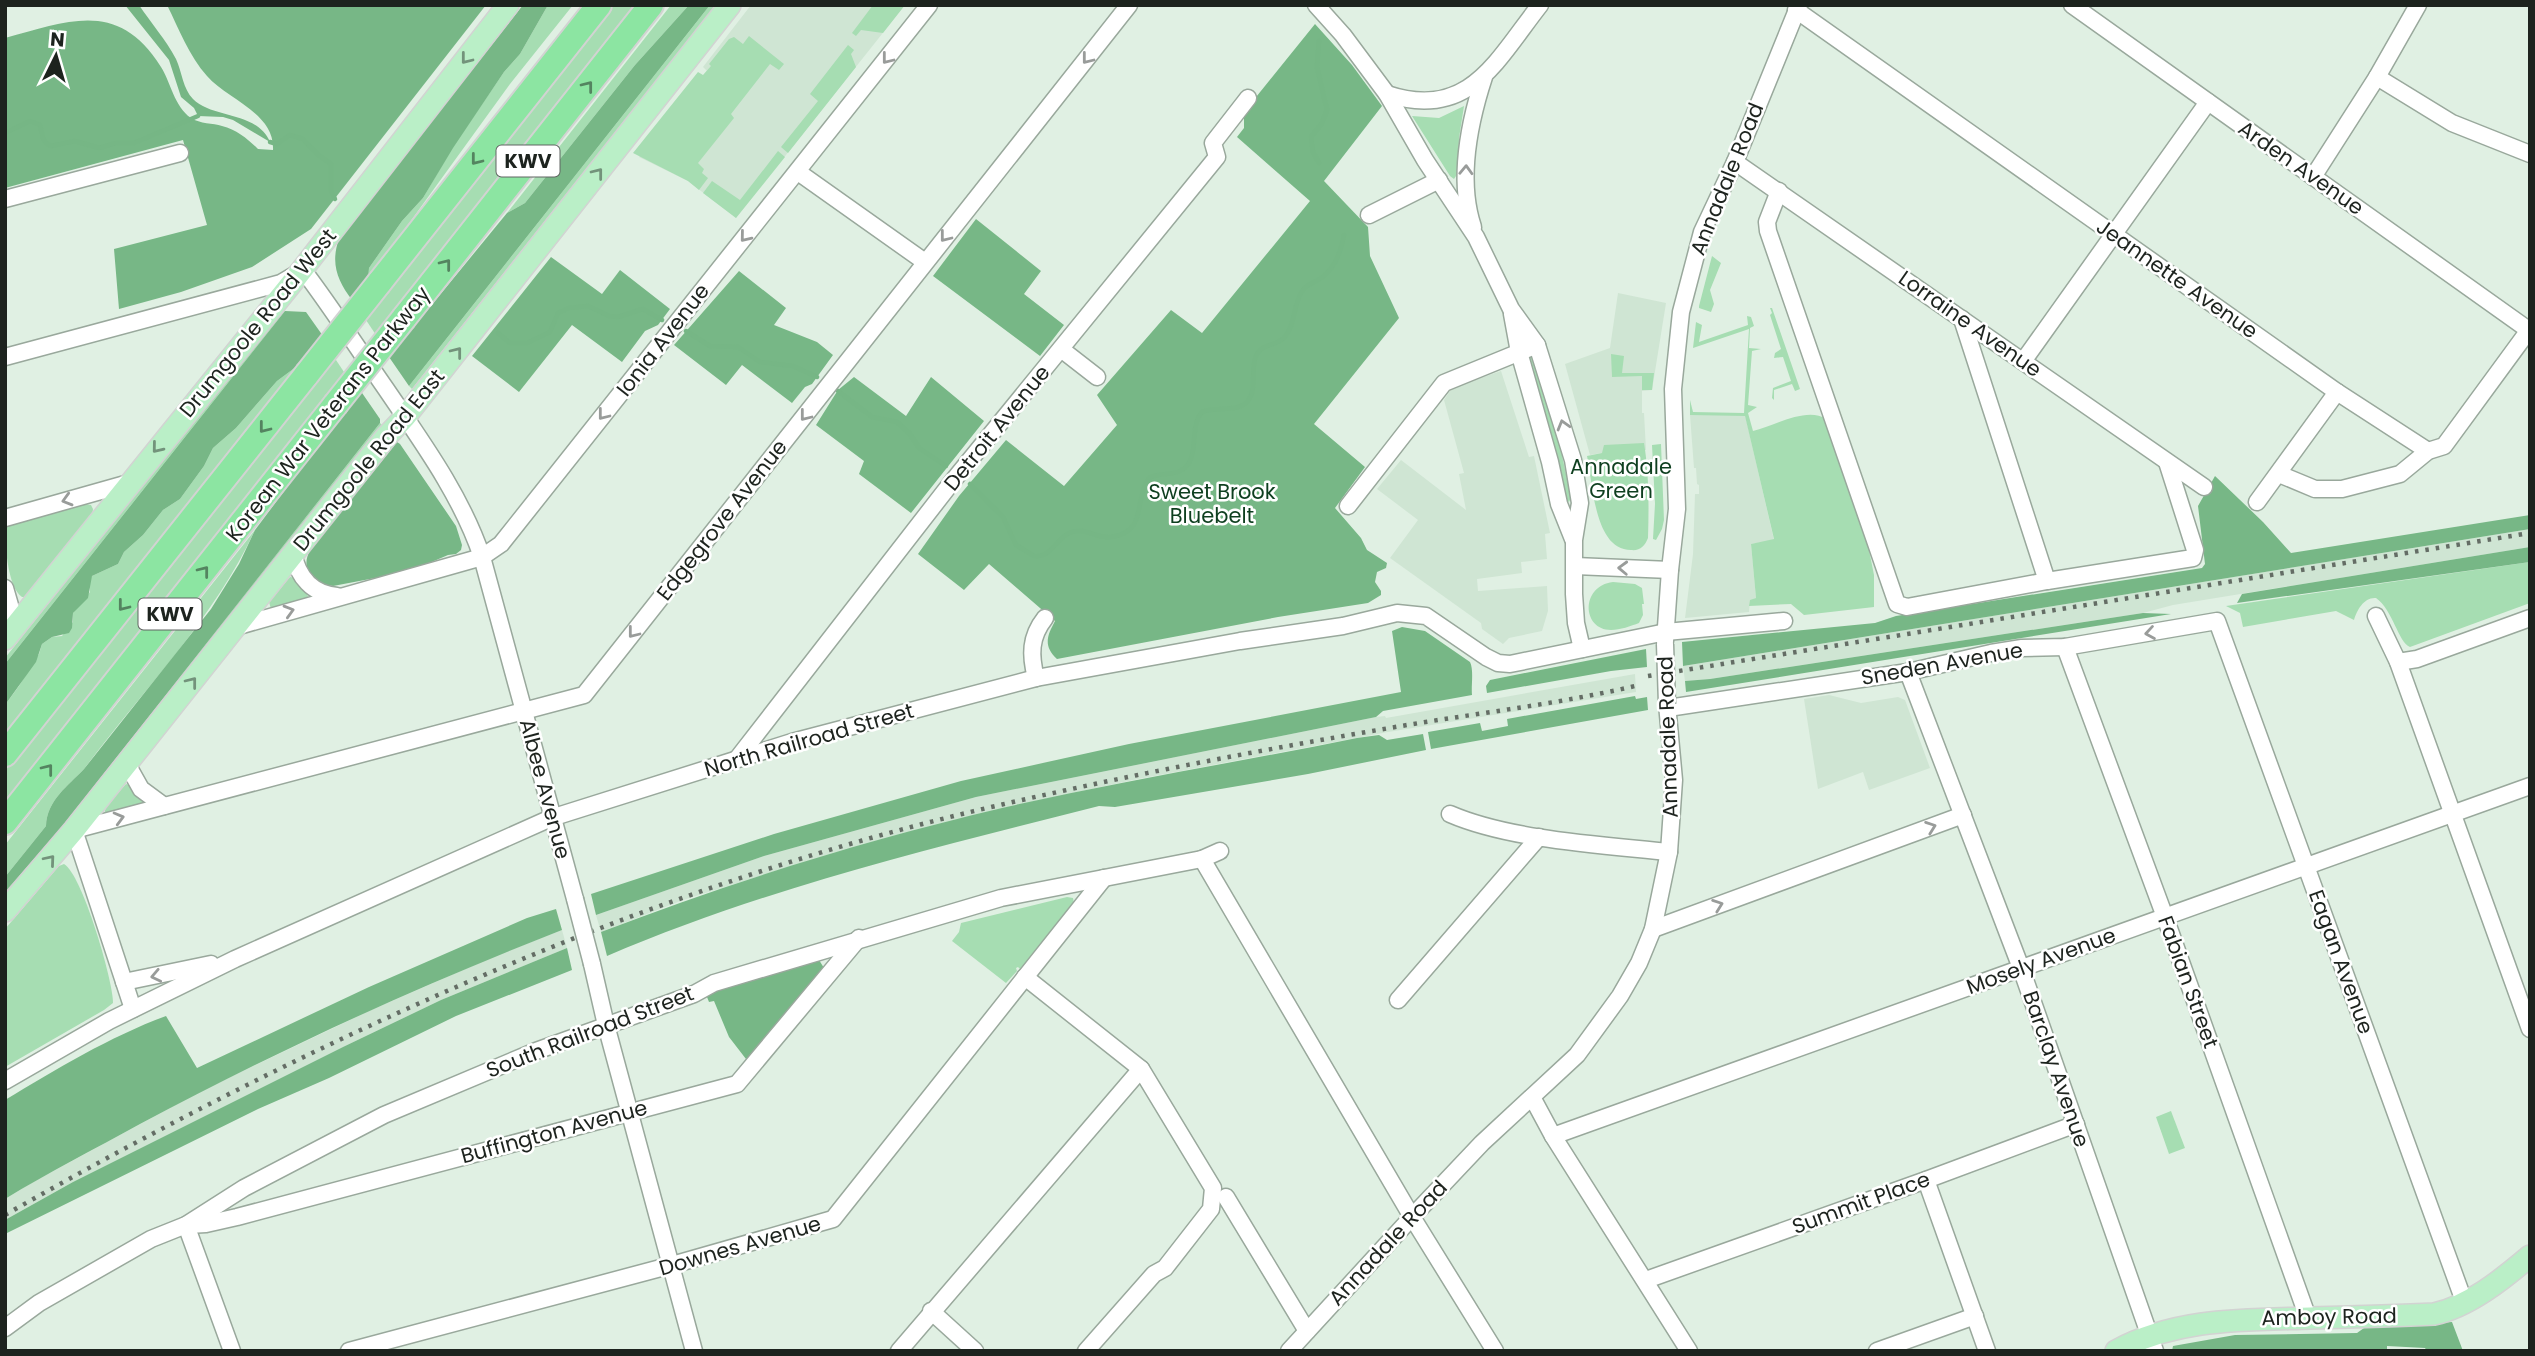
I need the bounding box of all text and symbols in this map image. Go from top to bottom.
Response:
north arrow [21,21,91,91]
text: N [49,25,66,54]
one-way arrow [1083,50,1095,63]
one-way arrow [462,51,475,64]
one-way arrow [882,51,895,64]
one-way arrow [579,81,592,93]
street label: Annadale Road [1683,98,1770,259]
street label: Arden Avenue [2233,114,2370,222]
road number: KWV [496,146,560,176]
one-way arrow [472,152,484,165]
one-way arrow [1459,164,1474,175]
one-way arrow [589,169,602,181]
street label: Jeannette Avenue [2091,212,2264,345]
street label: Drumgoole Road West [172,222,343,423]
one-way arrow [740,229,753,241]
one-way arrow [941,229,954,241]
one-way arrow [438,260,451,272]
street label: Lorraine Avenue [1893,263,2048,384]
street label: Ionia Avenue [609,277,716,402]
street label: Korean War Veterans Parkway [219,280,437,547]
one-way arrow [448,347,461,359]
street label: Detroit Avenue [937,359,1056,497]
street label: Drumgoole Road East [286,363,451,557]
one-way arrow [599,407,612,420]
one-way arrow [800,408,813,420]
one-way arrow [260,420,273,432]
one-way arrow [1556,420,1571,432]
street label: Edgegrove Avenue [650,433,794,606]
one-way arrow [153,441,166,453]
park label: Annadale Green [1570,452,1672,505]
park label: Sweet Brook Bluebelt [1148,477,1276,530]
one-way arrow [61,492,73,507]
one-way arrow [1617,560,1628,575]
one-way arrow [196,566,208,579]
one-way arrow [119,598,132,611]
road number: KWV [138,598,202,629]
one-way arrow [283,605,295,620]
one-way arrow [629,625,642,637]
one-way arrow [2144,625,2155,640]
street label: Sneden Avenue [1859,635,2025,692]
street label: Annadale Road [1650,656,1685,818]
one-way arrow [183,677,196,689]
street label: North Railroad Street [701,696,917,783]
street label: Albee Avenue [513,716,578,862]
one-way arrow [39,764,52,776]
one-way arrow [113,812,125,826]
one-way arrow [1925,821,1937,835]
one-way arrow [42,855,54,868]
street label: Eagan Avenue [2302,886,2381,1038]
one-way arrow [1711,899,1723,913]
street label: Fabian Street [2151,912,2226,1052]
street label: Mosely Avenue [1962,920,2120,1001]
one-way arrow [150,967,162,982]
street label: South Railroad Street [482,979,698,1084]
street label: Barclay Avenue [2016,987,2097,1151]
street label: Buffington Avenue [457,1093,650,1170]
street label: Summit Place [1788,1164,1934,1241]
street label: Annadale Road [1322,1174,1453,1312]
street label: Downes Avenue [655,1209,824,1283]
street label: Amboy Road [2261,1301,2397,1332]

